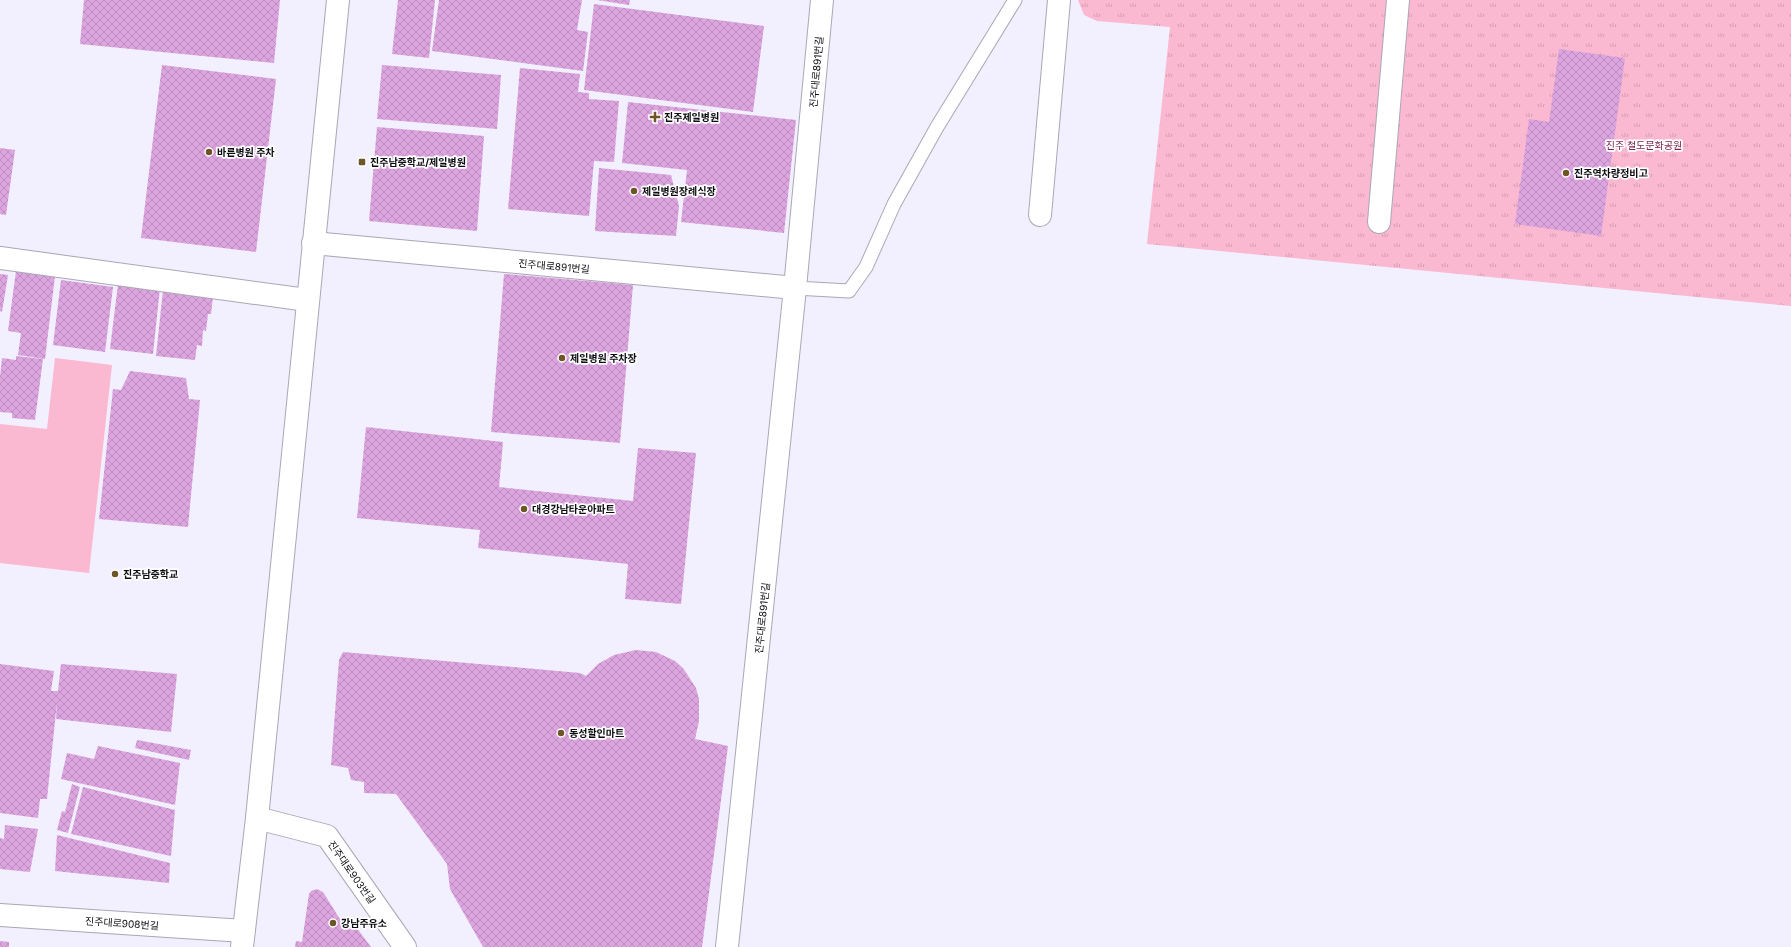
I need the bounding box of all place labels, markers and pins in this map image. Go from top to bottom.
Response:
marker: 진주제일병원 [649,111,661,123]
place label: 진주제일병원 [664,111,719,123]
place label: 바른병원 주차 [217,146,275,158]
marker: 바른병원 주차 [204,147,214,157]
place label: 진주남중학교/제일병원 [370,156,466,168]
marker: 진주남중학교/제일병원 [357,157,367,167]
place label: 진주역차량정비고 [1574,167,1648,179]
marker: 진주역차량정비고 [1561,168,1571,178]
place label: 제일병원장례식장 [642,185,716,197]
marker: 제일병원장례식장 [629,186,639,196]
place label: 제일병원 주차장 [570,352,637,364]
marker: 제일병원 주차장 [557,353,567,363]
place label: 대경강남타운아파트 [532,503,615,515]
marker: 대경강남타운아파트 [519,504,529,514]
place label: 진주남중학교 [123,568,178,580]
marker: 진주남중학교 [110,569,120,579]
place label: 동성할인마트 [569,727,624,739]
marker: 동성할인마트 [556,728,566,738]
place label: 강남주유소 [341,917,387,929]
marker: 강남주유소 [328,918,338,928]

